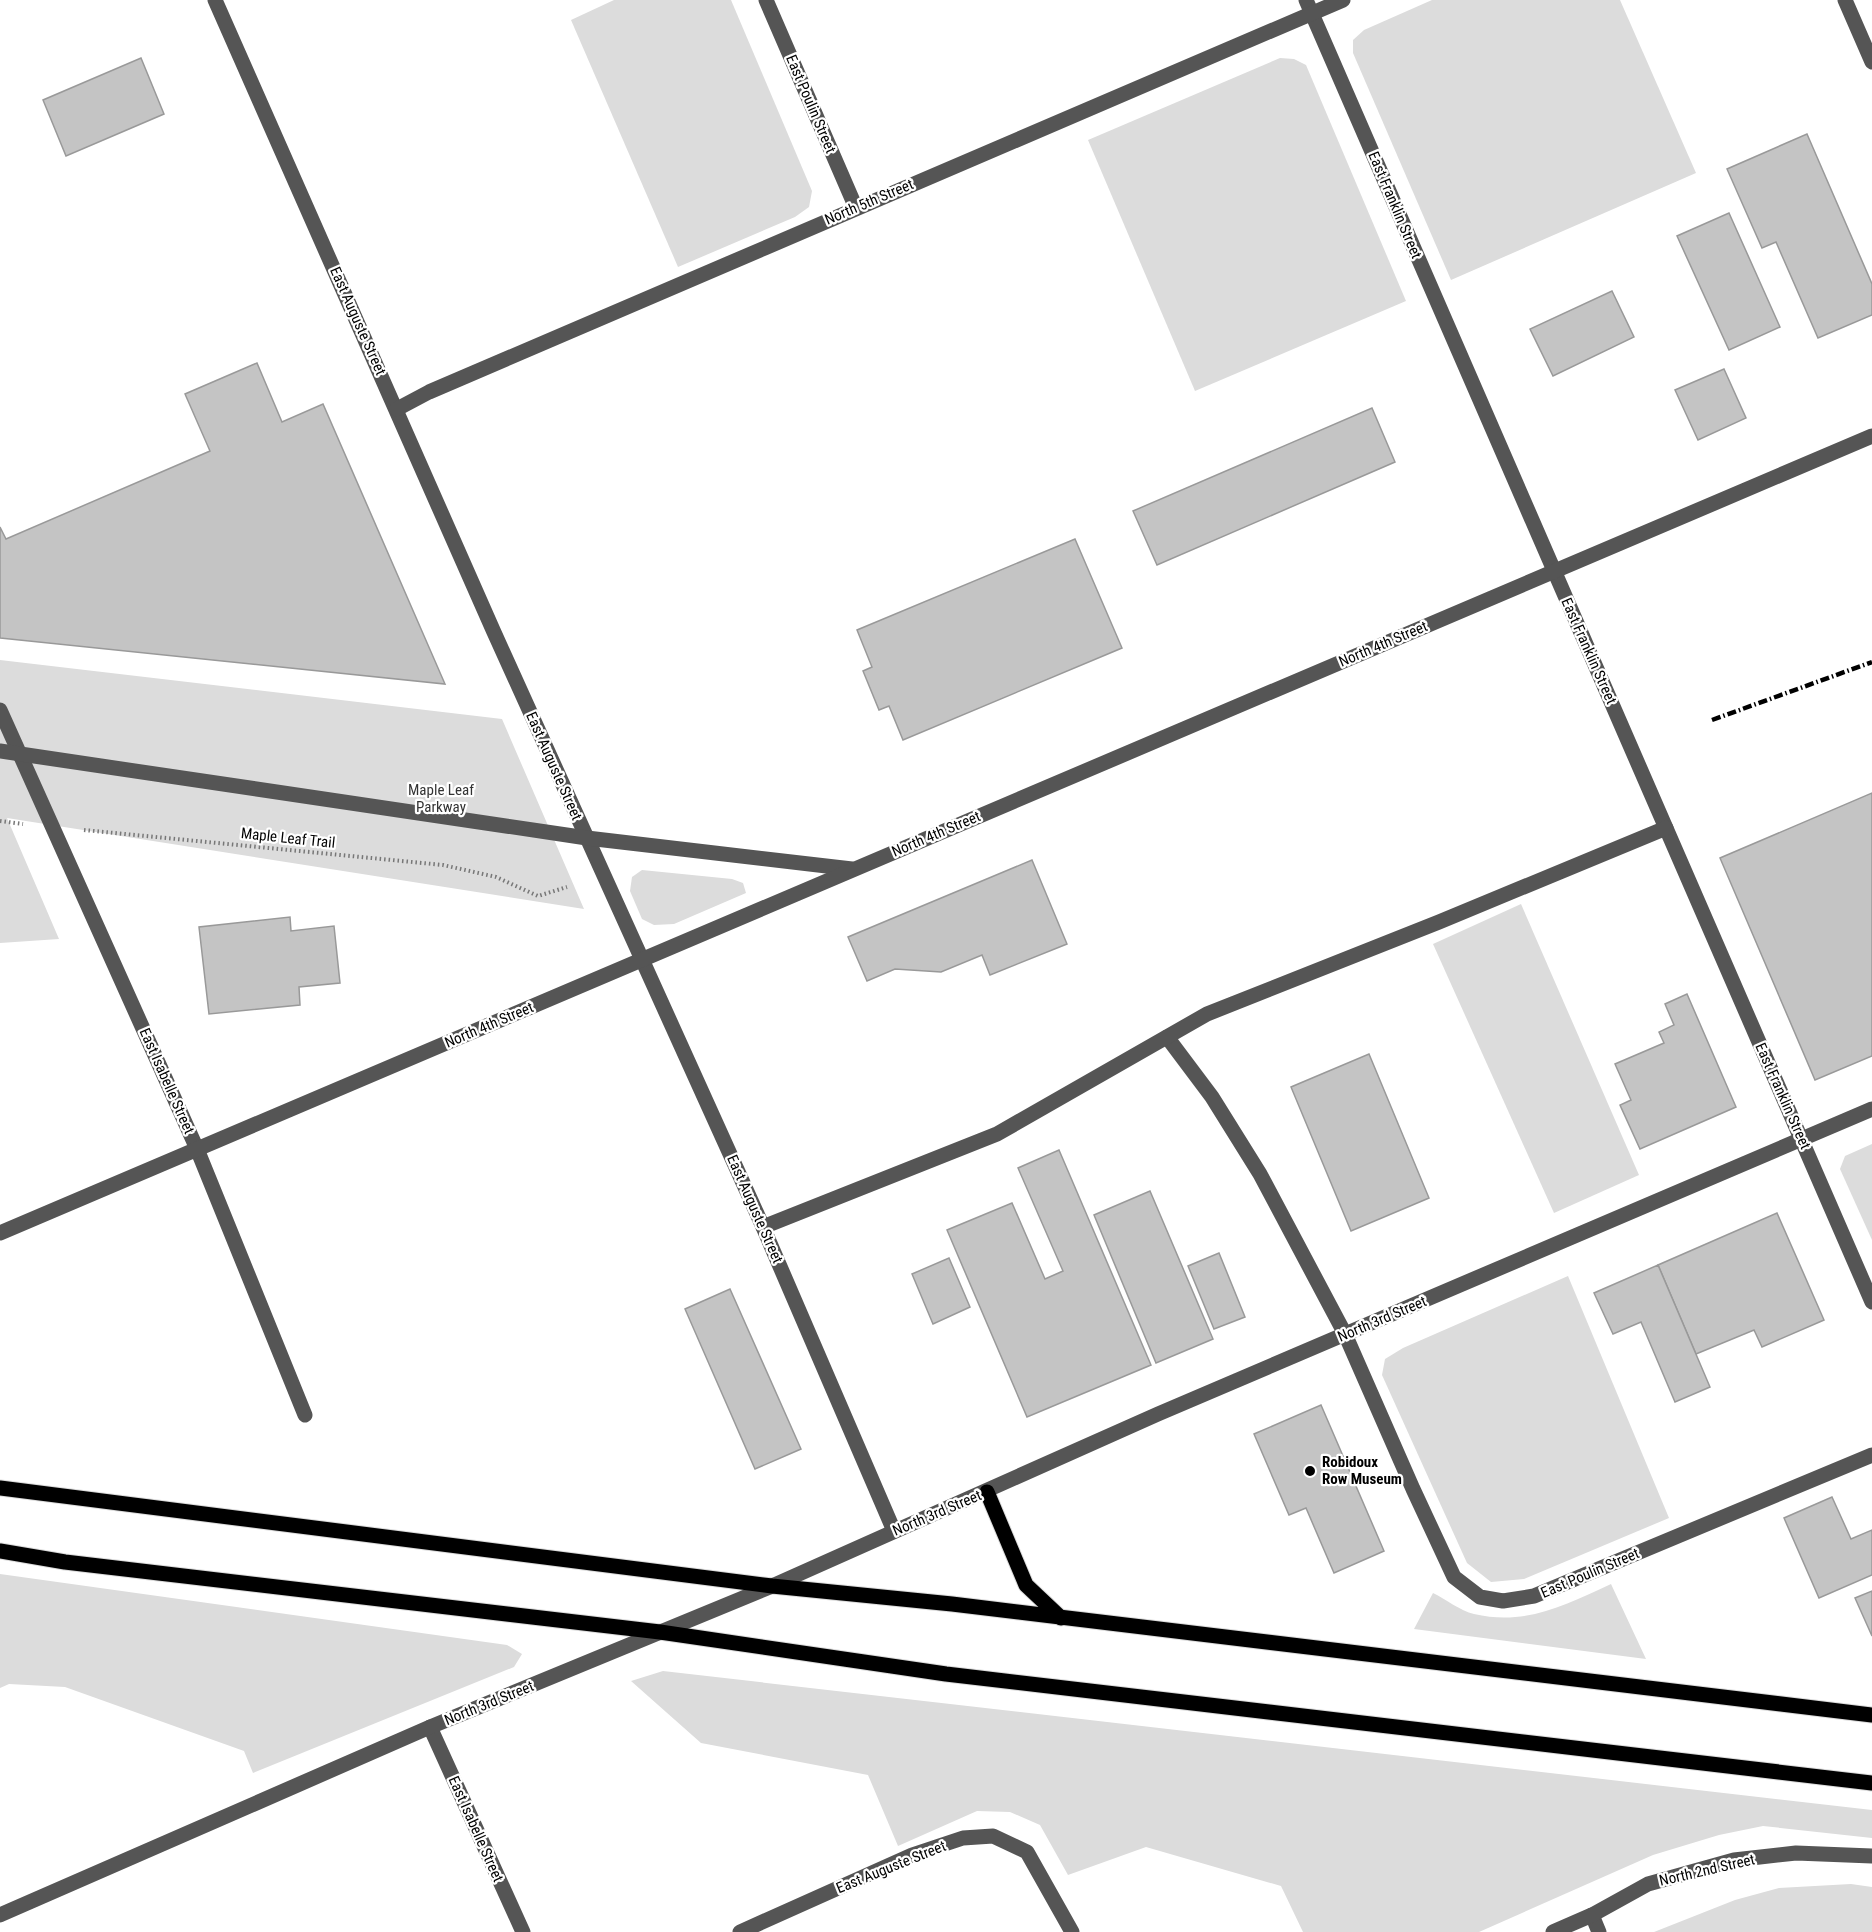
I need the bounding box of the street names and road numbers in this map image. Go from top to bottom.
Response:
street label: East Poulin Street [782,52,840,156]
street label: East Franklin Street [1364,149,1426,261]
street label: North 5th Street [822,175,916,229]
street label: East Auguste Street [326,264,390,378]
street label: East Franklin Street [1557,595,1621,707]
street label: North 4th Street [1336,617,1430,671]
street label: East Auguste Street [522,709,586,823]
street label: North 4th Street [889,807,983,861]
street label: Maple Leaf Trail [240,824,336,852]
street label: North 4th Street [442,998,536,1052]
street label: East Isabelle Street [136,1025,198,1137]
street label: East Franklin Street [1751,1040,1815,1152]
street label: East Auguste Street [723,1152,787,1266]
street label: North 3rd Street [1335,1292,1429,1346]
street label: North 3rd Street [890,1486,984,1540]
street label: East Poulin Street [1538,1544,1642,1602]
street label: North 3rd Street [442,1677,536,1729]
street label: East Isabelle Street [445,1773,507,1885]
street label: East Auguste Street [834,1837,948,1897]
street label: North 2nd Street [1657,1850,1757,1890]

